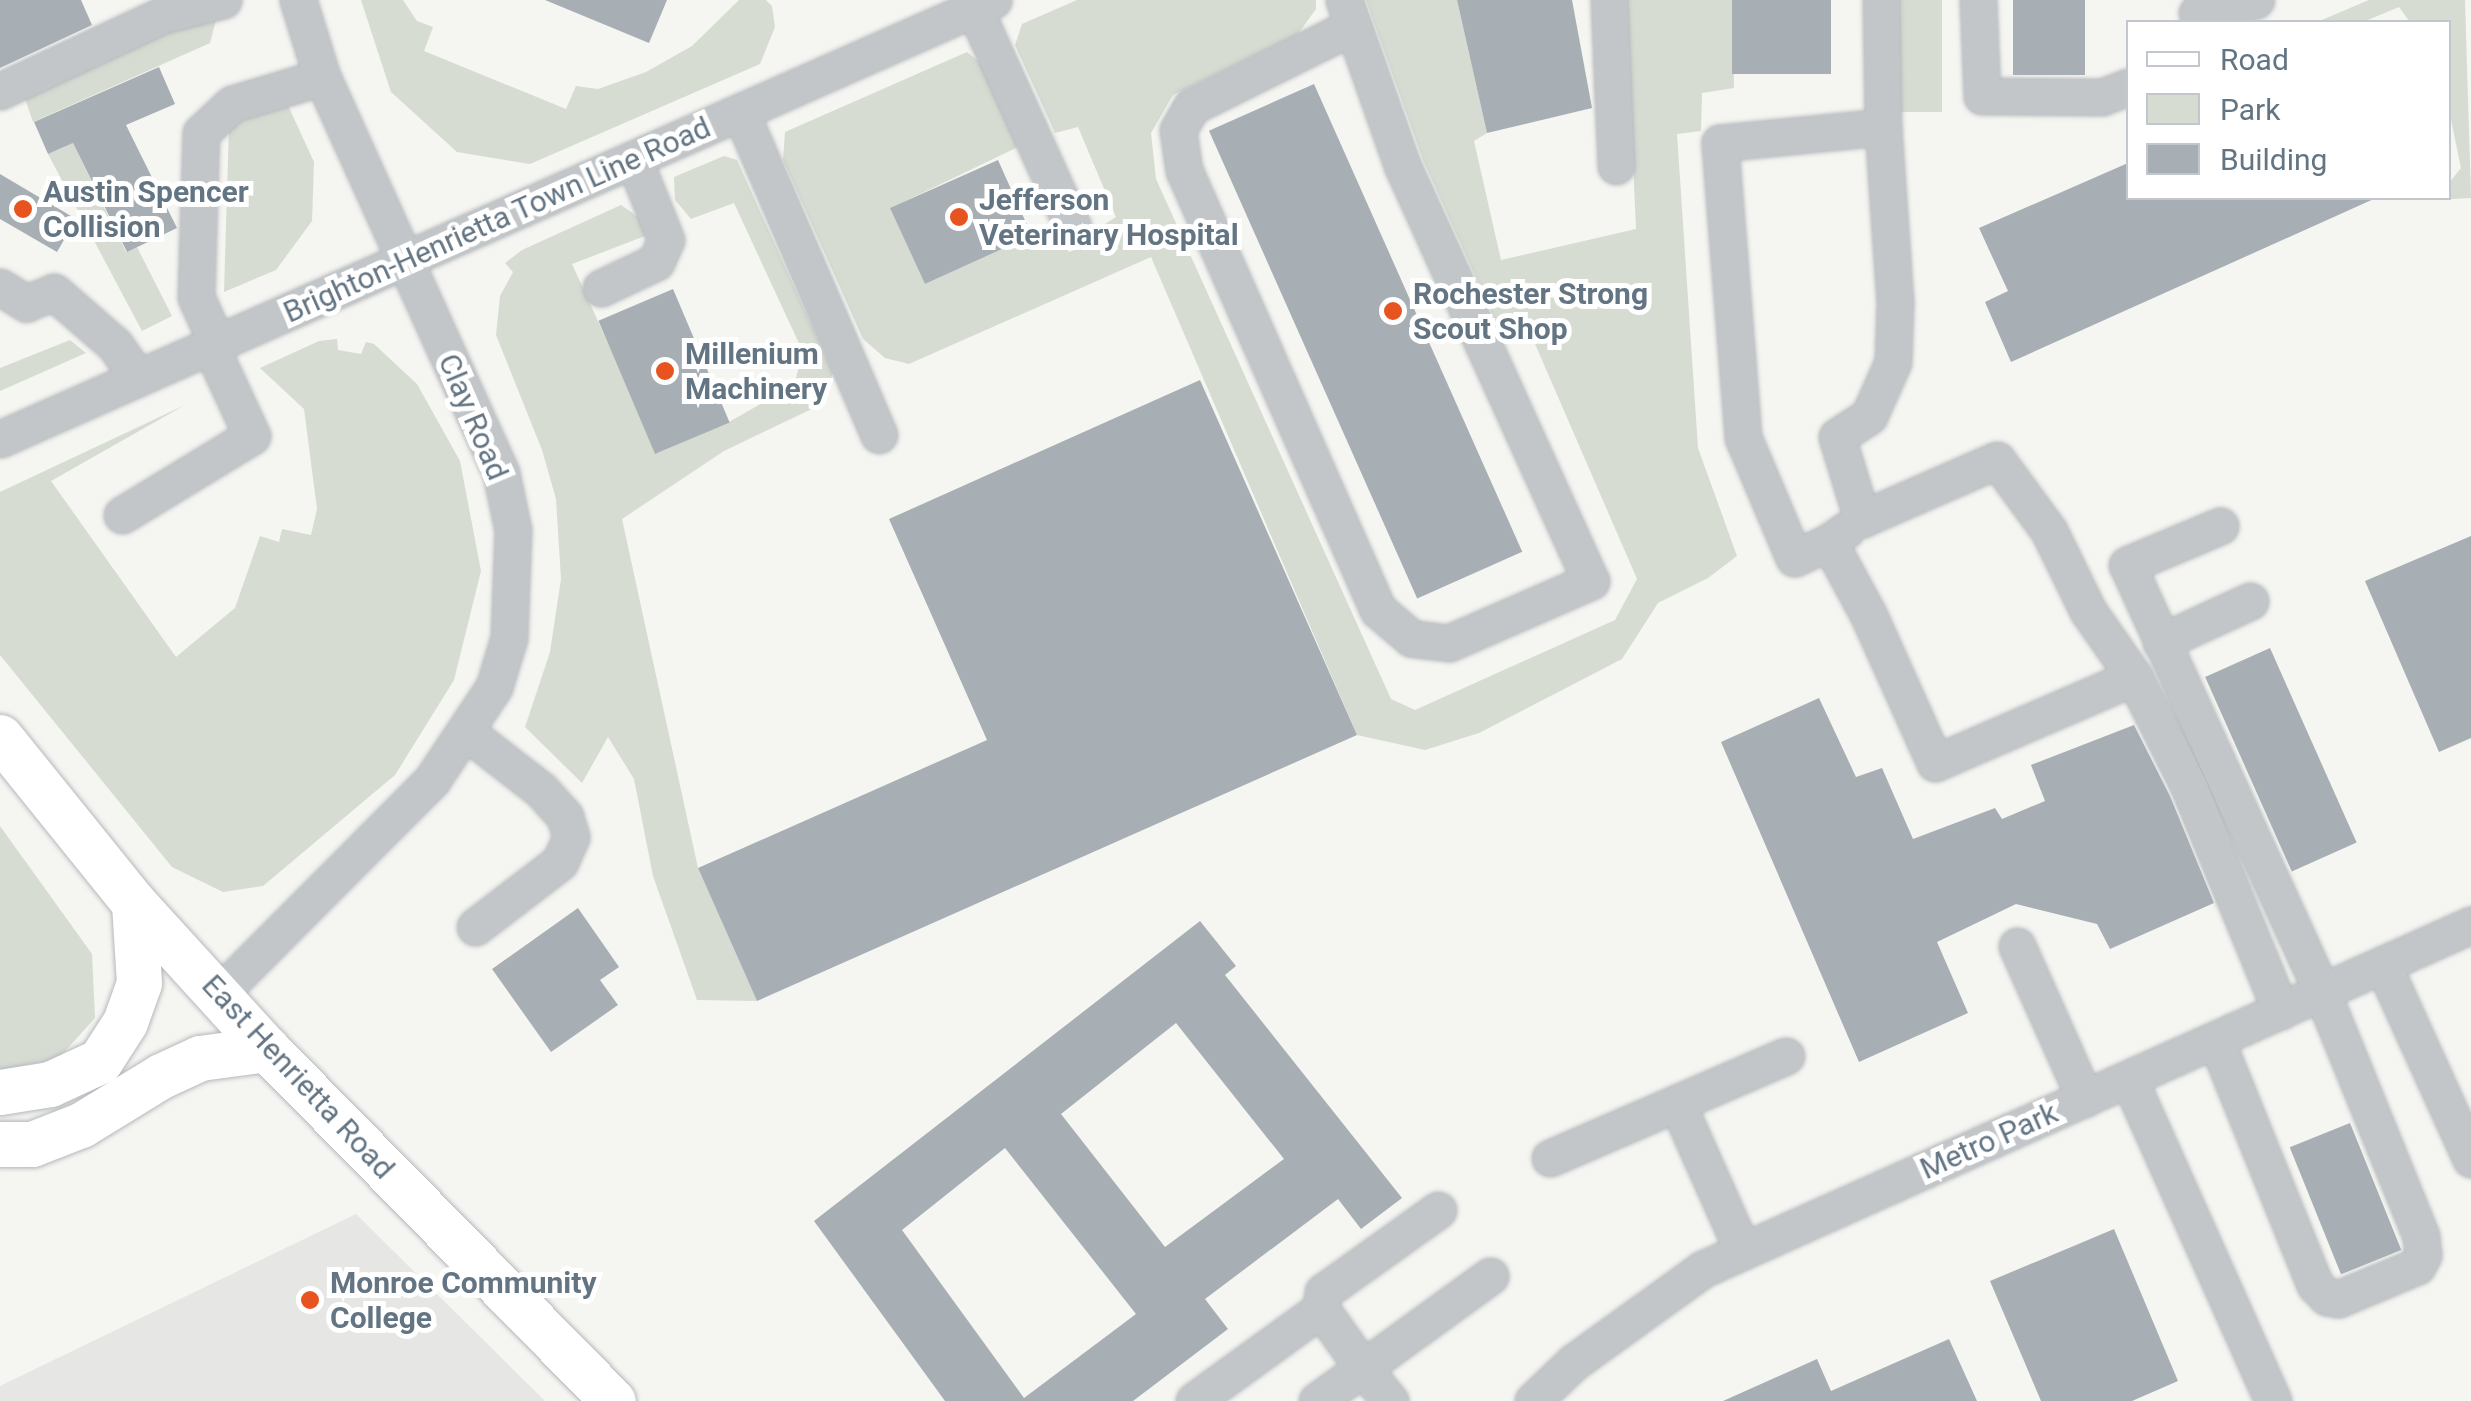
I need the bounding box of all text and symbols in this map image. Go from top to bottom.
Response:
legend [2126,20,2451,200]
text: Road [2220,42,2289,77]
text: Park [2220,92,2280,127]
street label: Brighton-Henrietta Town Line Road [278,109,716,331]
text: Building [2220,142,2327,177]
place label: Austin Spencer Collision [43,174,249,244]
place label: Jefferson Veterinary Hospital [979,182,1239,252]
marker: Austin Spencer Collision [12,198,34,220]
marker: Jefferson Veterinary Hospital [948,206,970,228]
place label: Rochester Strong Scout Shop [1413,276,1648,346]
marker: Rochester Strong Scout Shop [1382,300,1404,322]
place label: Millenium Machinery [685,336,827,406]
street label: Clay Road [430,349,516,485]
marker: Millenium Machinery [654,360,676,382]
street label: East Henrietta Road [194,968,402,1186]
street label: Metro Park [1915,1095,2063,1187]
place label: Monroe Community College [330,1265,596,1336]
marker: Monroe Community College [299,1289,321,1311]

